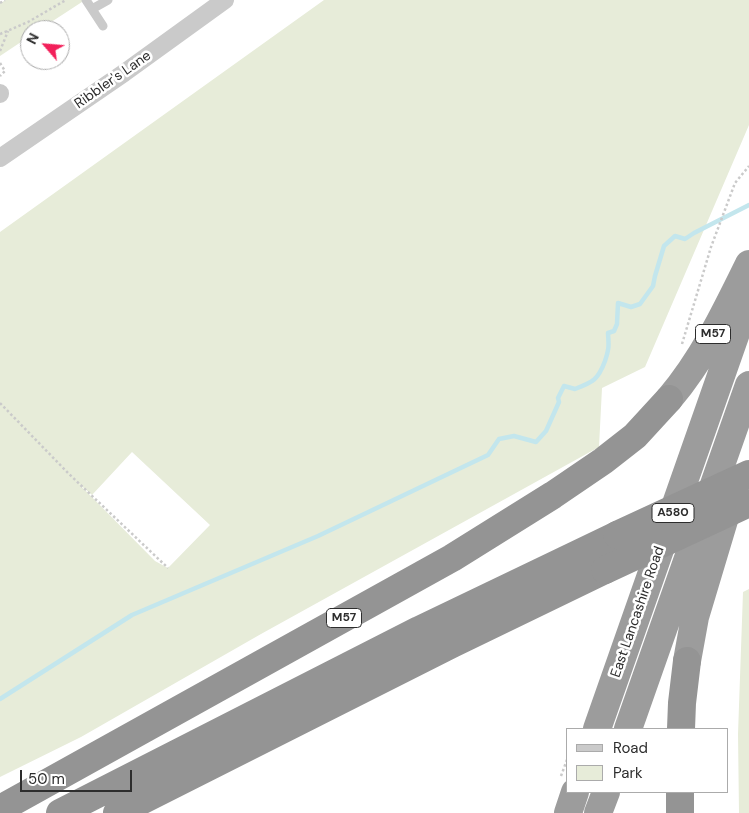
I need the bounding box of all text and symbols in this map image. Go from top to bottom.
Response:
north arrow [20,20,70,70]
text: N [22,30,43,47]
street label: Ribbler's Lane [72,47,154,113]
road number: M57 [696,324,730,344]
road number: A580 [652,503,694,522]
street label: East Lancashire Road [608,544,668,680]
road number: M57 [326,608,362,628]
legend [566,728,729,793]
text: Road [613,738,648,758]
scale bar [22,760,135,792]
text: Park [613,763,643,783]
text: 50 m [28,769,65,789]

